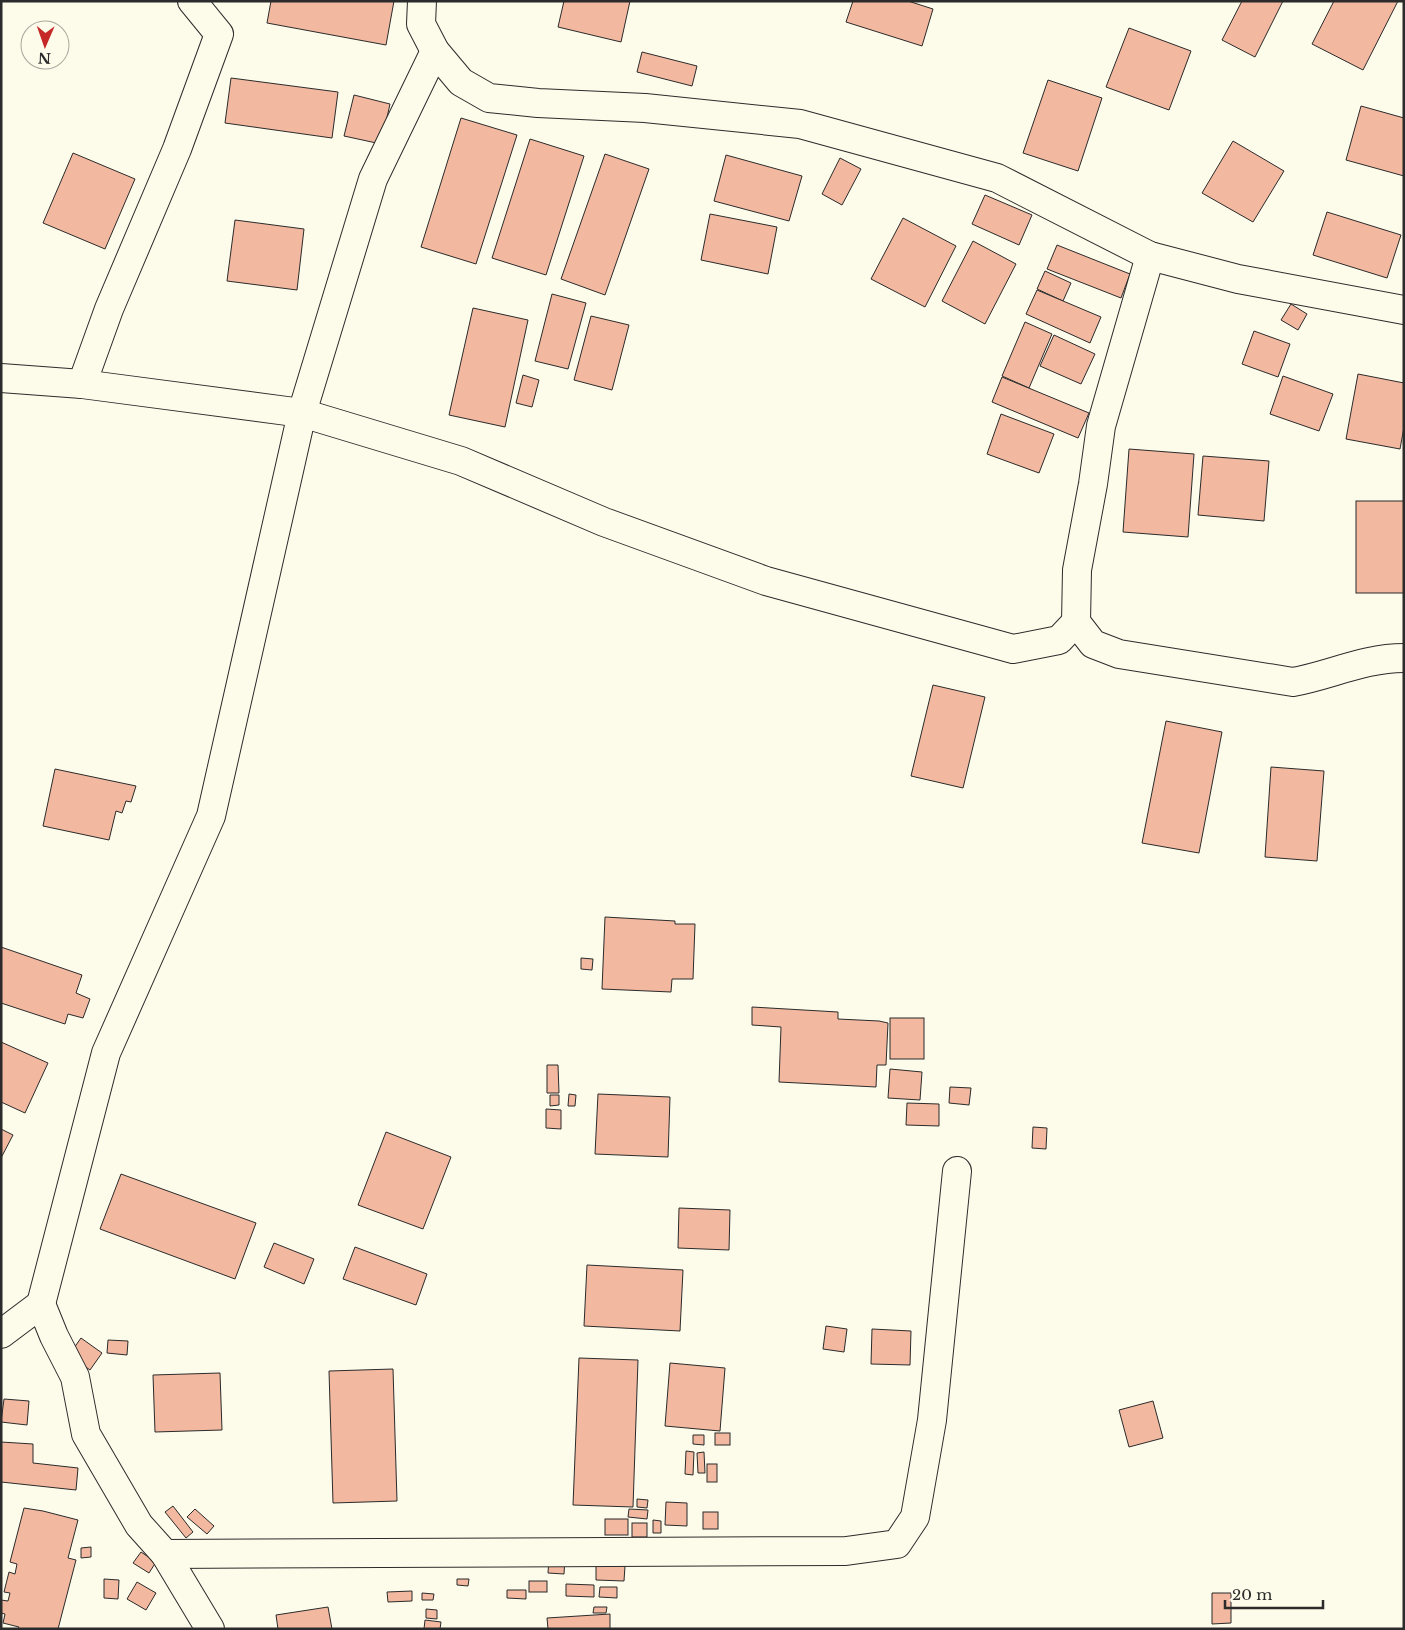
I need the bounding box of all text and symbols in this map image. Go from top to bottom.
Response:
north arrow [20,20,70,70]
text: N [38,49,51,67]
scale bar [1225,1578,1322,1610]
text: 20 m [1232,1585,1272,1604]

